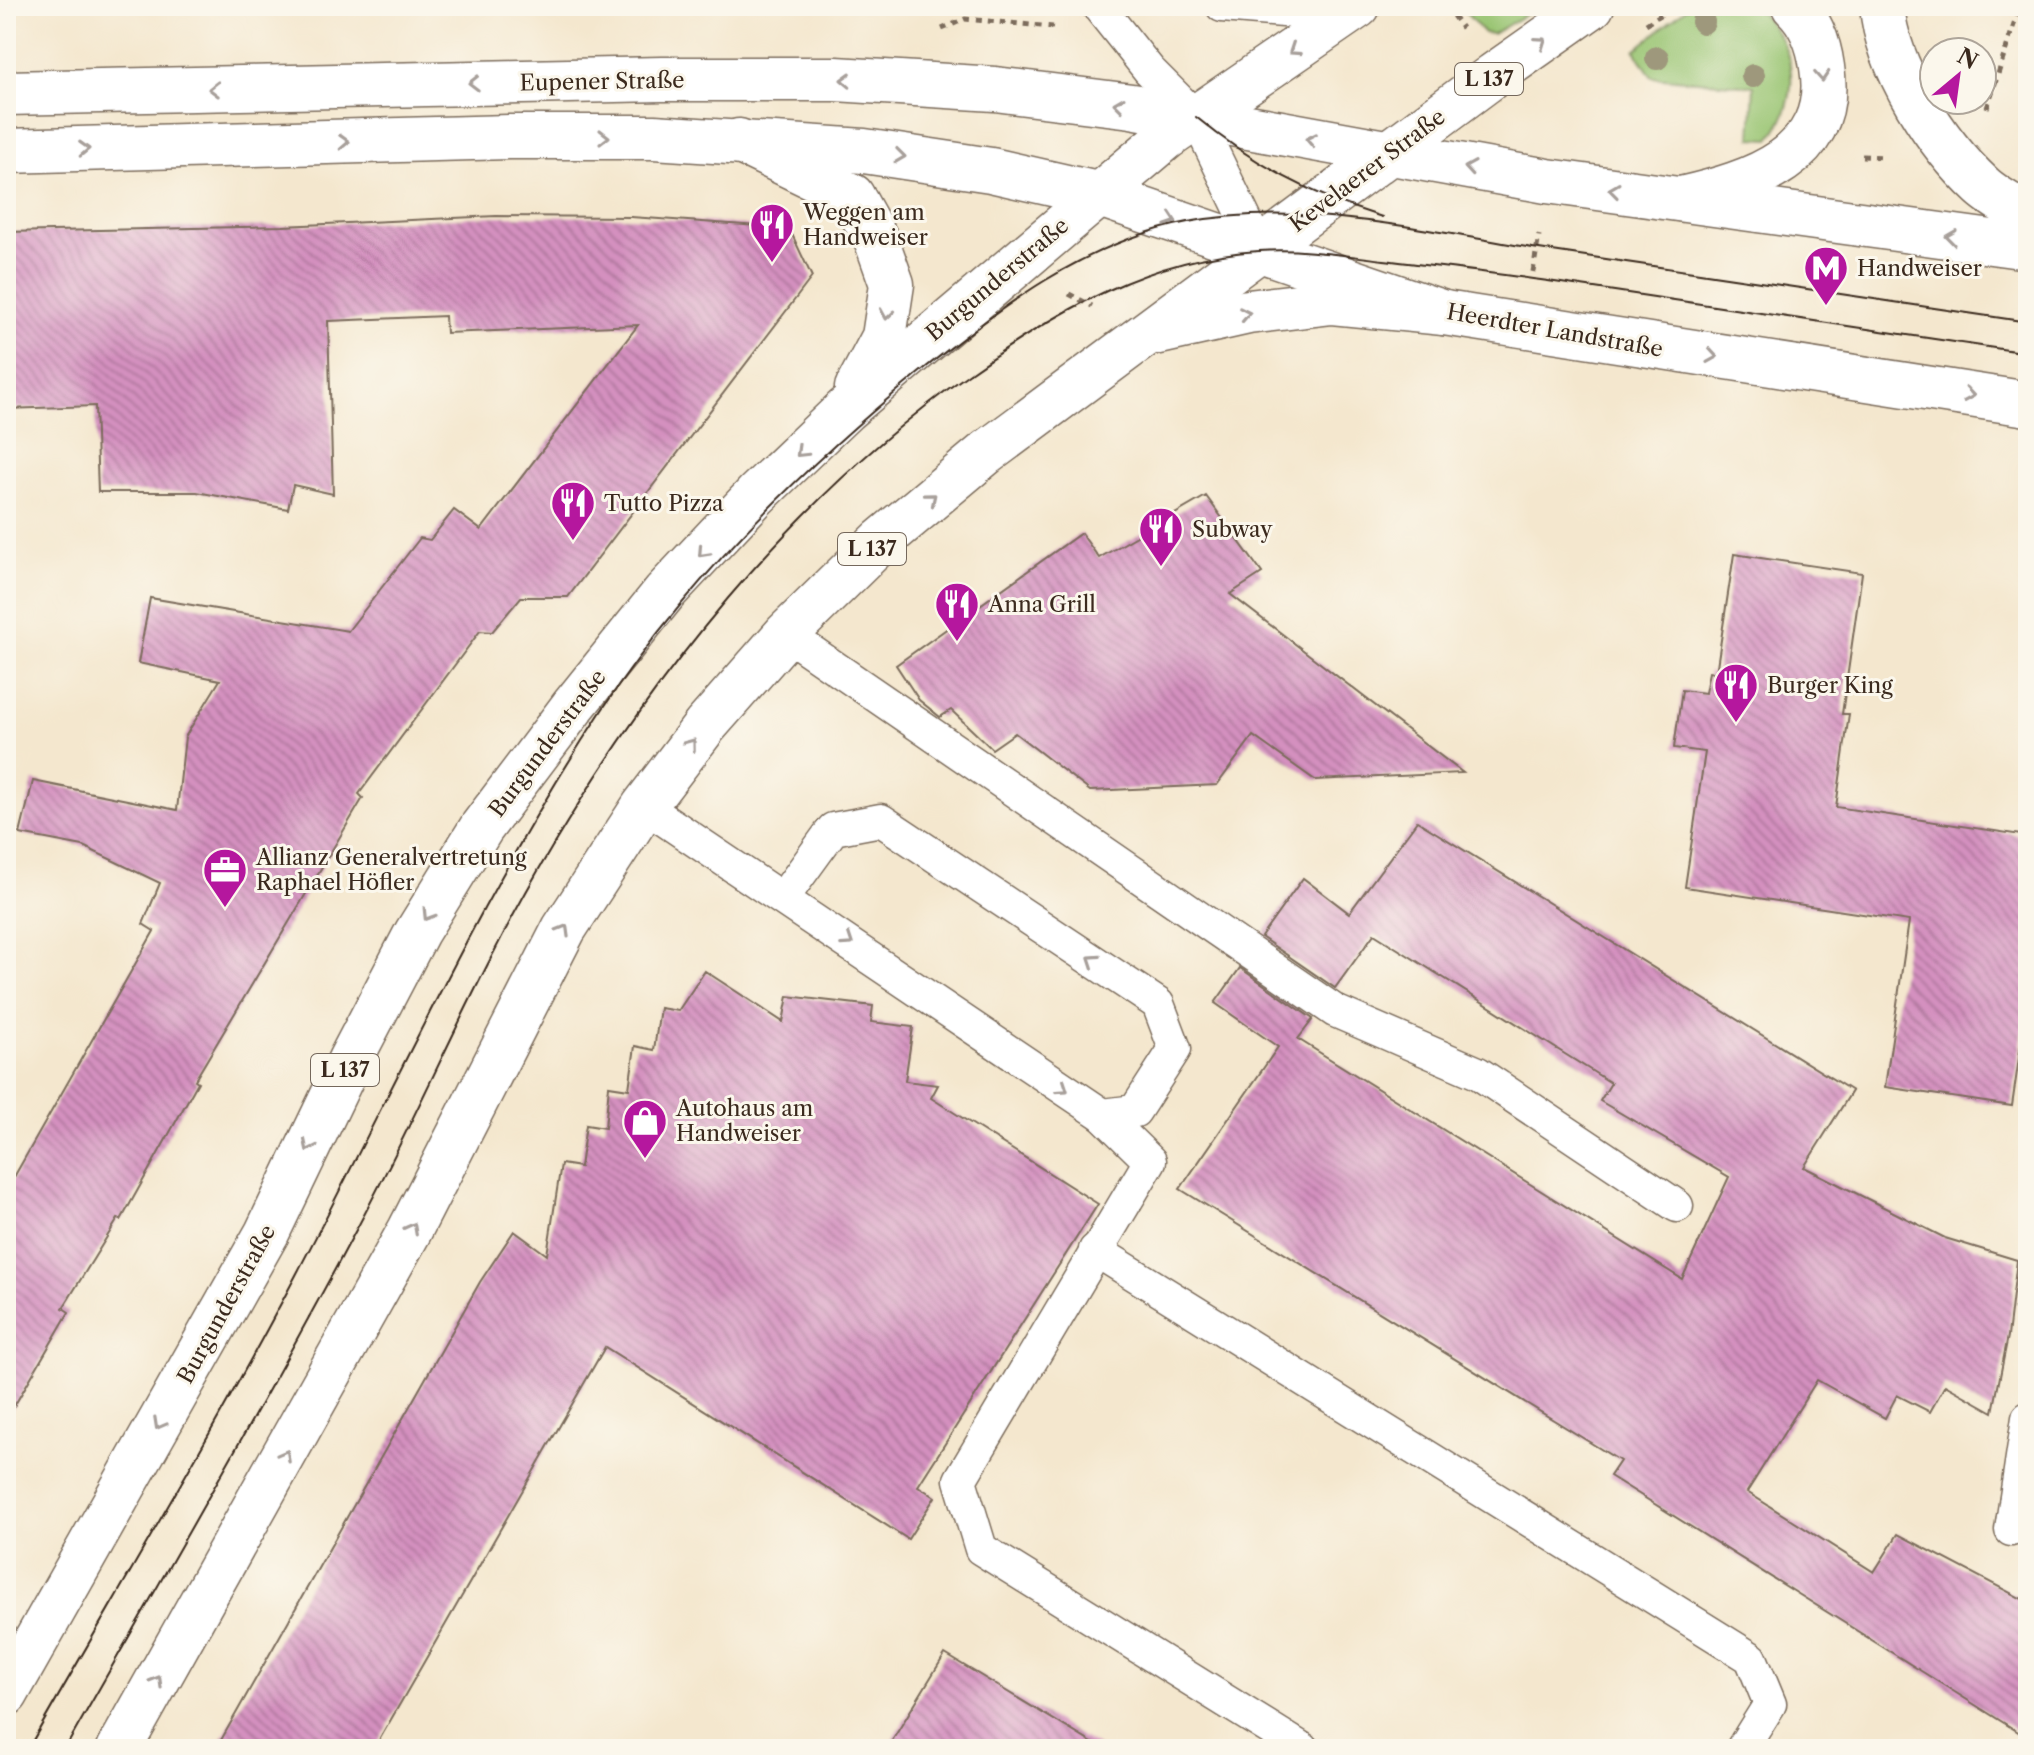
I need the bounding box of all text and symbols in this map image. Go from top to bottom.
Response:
north arrow [1918,36,1998,116]
one-way arrow [1532,37,1546,52]
one-way arrow [1288,40,1303,55]
text: N [1953,43,1982,75]
road number: L 137 [1455,63,1523,95]
street label: Eupener Straße [519,67,685,96]
one-way arrow [1813,70,1830,83]
one-way arrow [839,71,852,88]
one-way arrow [467,75,480,92]
one-way arrow [207,80,220,97]
one-way arrow [1112,96,1126,113]
street label: Kevelaerer Straße [1284,103,1450,238]
one-way arrow [598,128,611,146]
one-way arrow [1304,132,1318,149]
one-way arrow [338,133,351,151]
one-way arrow [78,141,91,158]
one-way arrow [894,147,907,164]
one-way arrow [1463,160,1477,177]
one-way arrow [1607,182,1621,199]
place label: Weggen am Handweiser [802,199,928,251]
restaurant icon: Weggen am Handweiser [748,201,796,264]
one-way arrow [1163,210,1177,227]
street label: Burgunderstraße [921,212,1074,347]
one-way arrow [1944,228,1957,245]
metro station icon: Handweiser [1802,244,1850,307]
place label: Handweiser [1857,255,1982,282]
street label: Heerdter Landstraße [1445,298,1665,363]
one-way arrow [1238,306,1251,323]
one-way arrow [880,307,897,320]
one-way arrow [1705,347,1719,364]
one-way arrow [1962,386,1976,403]
one-way arrow [796,443,810,458]
restaurant icon: Tutto Pizza [549,479,597,542]
place label: Tutto Pizza [604,490,724,517]
one-way arrow [922,493,937,508]
restaurant icon: Subway [1137,505,1185,568]
place label: Subway [1192,516,1273,543]
road number: L 137 [838,533,906,565]
one-way arrow [698,542,712,557]
restaurant icon: Anna Grill [933,580,981,643]
place label: Anna Grill [987,591,1096,618]
restaurant icon: Burger King [1712,661,1760,724]
street label: Burgunderstraße [483,664,612,822]
place label: Burger King [1767,672,1893,699]
one-way arrow [682,738,696,752]
place label: Allianz Generalvertretung Raphael Höfler [255,844,527,896]
office icon: Allianz Generalvertretung Raphael Höfler [201,846,249,909]
one-way arrow [422,906,437,920]
one-way arrow [554,924,570,939]
one-way arrow [839,932,853,947]
one-way arrow [1087,955,1101,970]
road number: L 137 [311,1054,379,1086]
one-way arrow [1054,1078,1068,1093]
place label: Autohaus am Handweiser [675,1095,814,1147]
shop icon: Autohaus am Handweiser [621,1097,669,1160]
one-way arrow [303,1137,319,1152]
street label: Burgunderstraße [172,1220,281,1388]
one-way arrow [402,1221,417,1236]
one-way arrow [153,1415,169,1429]
one-way arrow [275,1449,291,1464]
one-way arrow [147,1675,163,1690]

